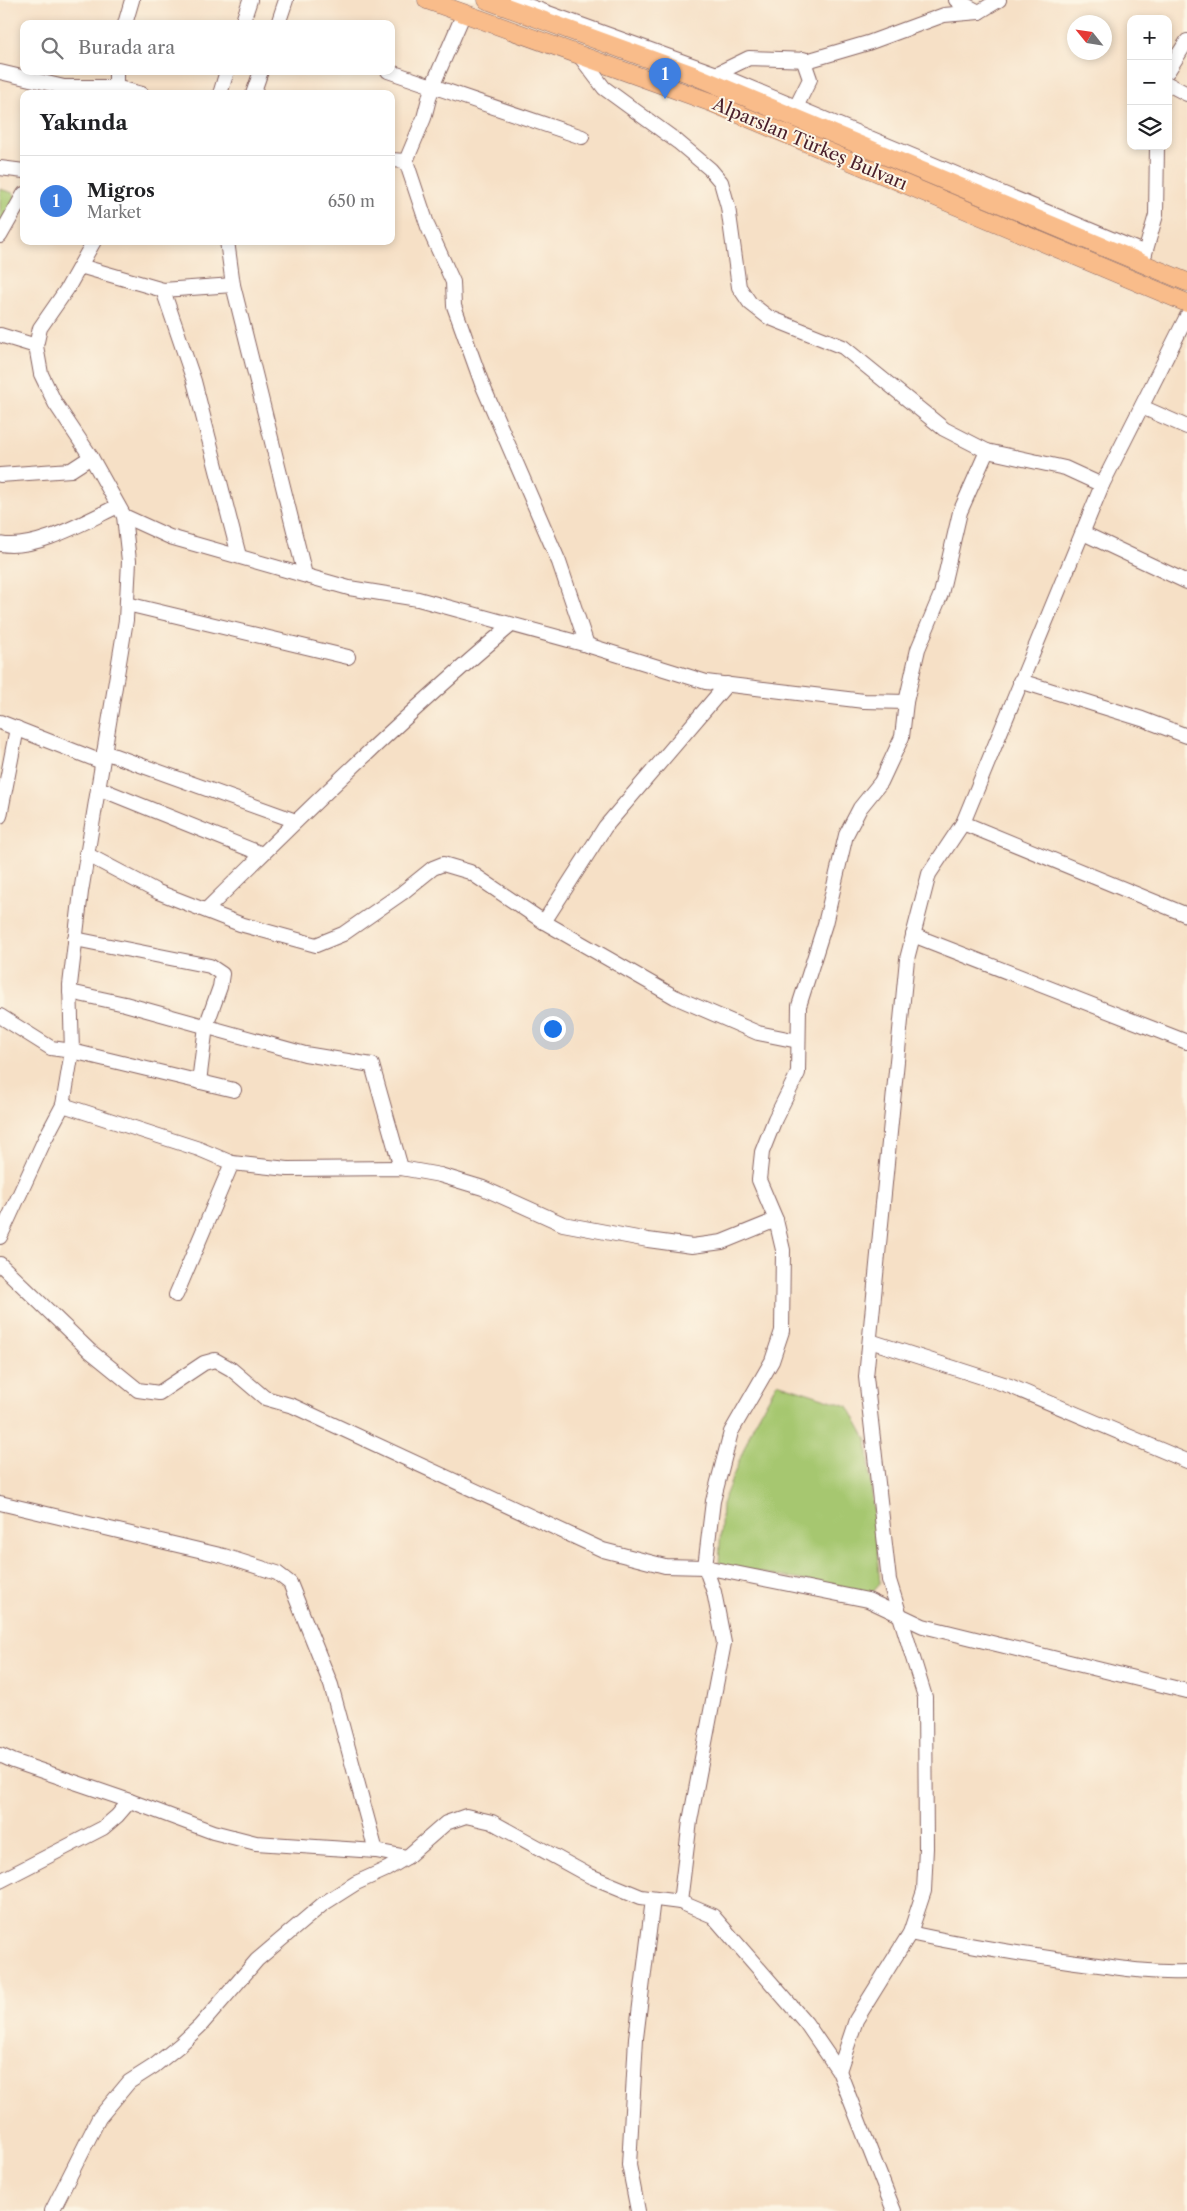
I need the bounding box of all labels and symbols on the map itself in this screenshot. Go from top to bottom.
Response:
north arrow [1067,15,1112,60]
pin: 1 [649,58,681,99]
street label: Alparslan Türkeş Bulvarı [708,93,911,195]
your location [540,1016,566,1042]

